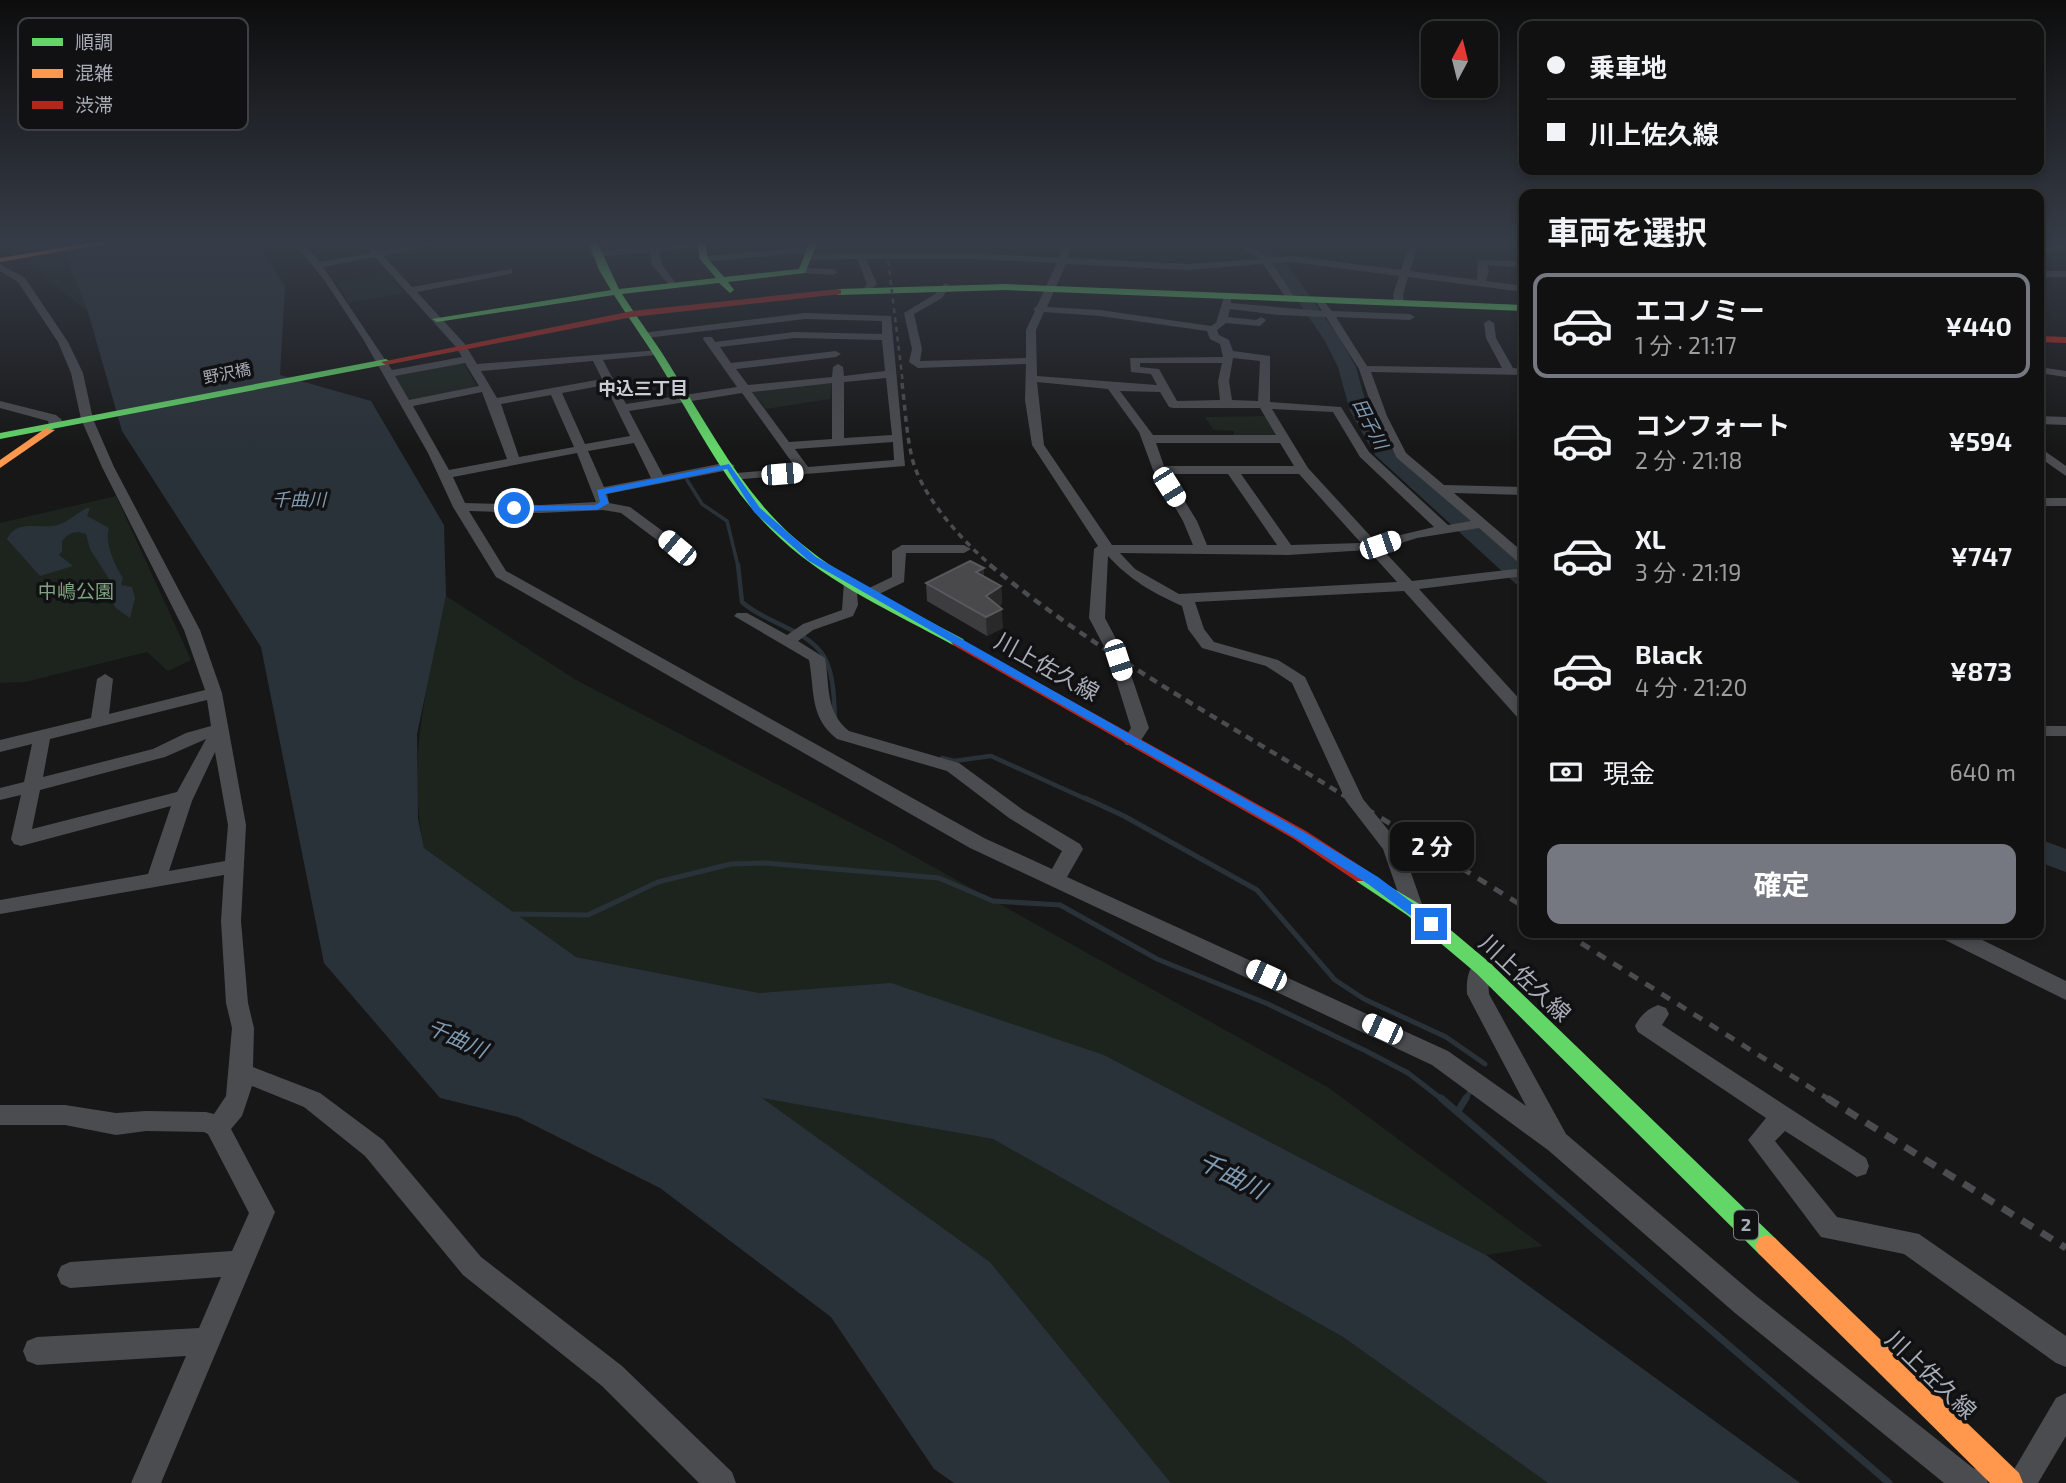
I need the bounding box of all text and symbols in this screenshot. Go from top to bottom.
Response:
legend [18,18,248,130]
north arrow [1421,21,1498,98]
map controls [1421,21,1498,98]
text: 順調 [75,30,113,53]
text: 乗車地 [1589,51,1667,82]
text: 混雑 [75,61,113,84]
text: 渋滞 [75,93,113,116]
text: 川上佐久線 [1589,118,1719,149]
text: 車両を選択 [1547,212,1707,250]
icon: car [1551,294,1614,357]
text: エコノミー [1635,294,1765,325]
text: ¥440 [1945,310,2012,341]
text: 1 分 · 21:17 [1635,331,1736,359]
street label: 野沢橋 [202,359,252,386]
district label: 中込三丁目 [598,377,688,399]
water label: 田子川 [1349,394,1394,454]
icon: car [1551,409,1614,472]
text: コンフォート [1635,409,1790,440]
text: ¥594 [1948,425,2012,456]
text: 2 分 · 21:18 [1635,446,1742,474]
car [761,462,804,486]
car [1149,464,1190,510]
water label: 千曲川 [272,488,328,510]
route start [498,492,530,524]
text: XL [1635,523,1666,554]
icon: car [1551,524,1614,587]
car [655,526,700,570]
car [1357,528,1404,562]
text: ¥747 [1951,540,2012,571]
text: 3 分 · 21:19 [1635,558,1741,586]
park label: 中嶋公園 [38,579,114,602]
street label: 川上佐久線 [990,626,1105,706]
car [1102,637,1135,683]
text: Black [1635,638,1703,669]
icon: car [1551,639,1614,702]
text: ¥873 [1950,655,2012,686]
text: 4 分 · 21:20 [1635,673,1747,701]
icon: cash [1547,753,1585,791]
text: 現金 [1603,757,1655,788]
text: 640 m [1950,758,2016,786]
callout: 2 分 [1389,822,1473,872]
text: 2 分 [1411,832,1453,860]
button: 確定 [1547,844,2016,924]
route end [1415,908,1447,940]
street label: 川上佐久線 [1474,928,1577,1027]
car [1243,957,1290,993]
car [1359,1011,1406,1047]
water label: 千曲川 [424,1013,493,1063]
water label: 千曲川 [1194,1145,1274,1205]
road number: 2 [1734,1210,1758,1240]
street label: 川上佐久線 [1881,1324,1983,1424]

